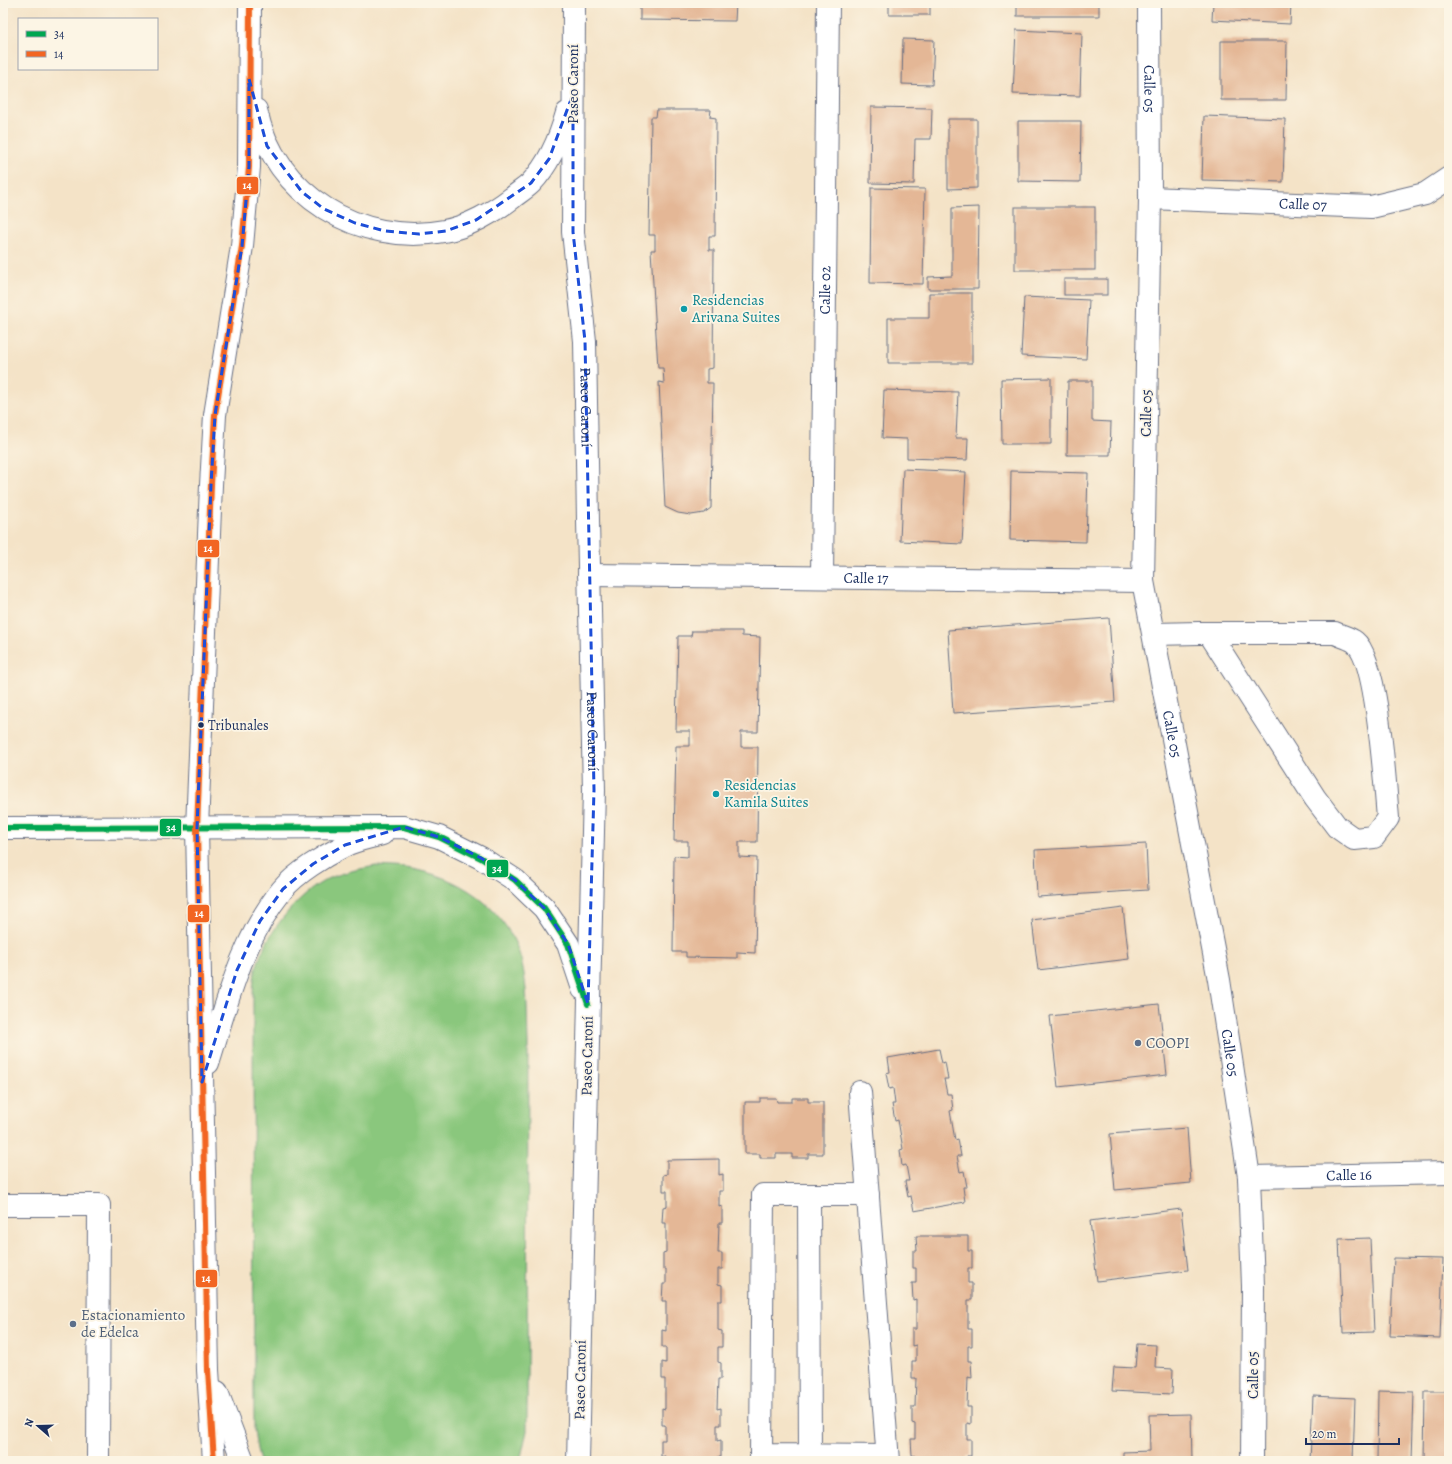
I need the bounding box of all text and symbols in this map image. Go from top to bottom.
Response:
legend [18,18,158,70]
text: 34 [54,26,65,42]
street label: Paseo Caroní [563,44,583,124]
text: 14 [54,46,64,62]
street label: Calle 05 [1139,65,1160,113]
line badge: 14 [236,176,259,195]
text: 14 [242,178,252,193]
street label: Calle 07 [1279,193,1328,215]
street label: Calle 02 [815,266,835,314]
place label: Residencias Arivana Suites [691,290,780,327]
marker: Residencias Arivana Suites [679,304,689,314]
street label: Paseo Caroní [575,367,597,448]
street label: Calle 05 [1136,389,1156,437]
line badge: 14 [197,539,220,558]
text: 14 [203,541,213,556]
street label: Calle 17 [843,568,889,588]
street label: Paseo Caroní [582,691,604,772]
street label: Calle 05 [1158,709,1186,760]
place label: Tribunales [208,716,269,735]
marker: Tribunales [196,720,206,730]
place label: Residencias Kamila Suites [724,775,809,812]
marker: Residencias Kamila Suites [711,789,721,799]
line badge: 34 [159,818,182,837]
text: 34 [166,820,176,835]
line badge: 34 [486,859,509,878]
text: 34 [492,861,502,876]
line badge: 14 [187,904,210,923]
text: 14 [194,906,204,921]
street label: Paseo Caroní [576,1016,598,1096]
street label: Calle 05 [1217,1028,1244,1078]
place label: COOPI [1146,1033,1190,1053]
marker: COOPI [1133,1038,1143,1048]
street label: Calle 16 [1326,1165,1372,1185]
line badge: 14 [195,1269,218,1288]
text: 14 [201,1271,211,1286]
place label: Estacionamiento de Edelca [81,1305,185,1342]
marker: Estacionamiento de Edelca [68,1319,78,1329]
street label: Paseo Caroní [569,1340,591,1420]
street label: Calle 05 [1243,1351,1263,1399]
north arrow [18,1406,58,1446]
text: N [21,1416,37,1429]
scale bar [1306,1420,1399,1446]
text: 20 m [1312,1426,1336,1442]

